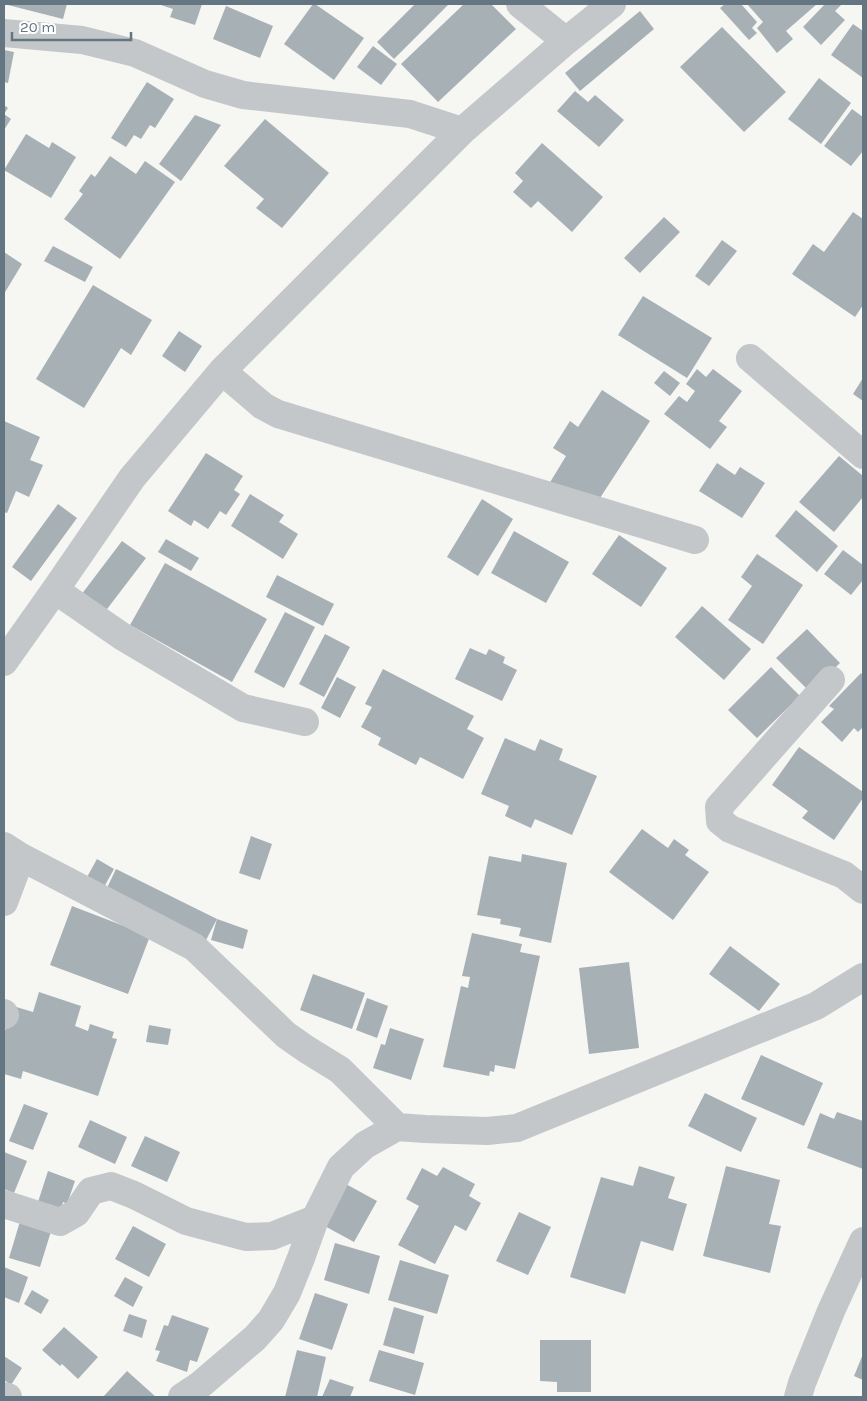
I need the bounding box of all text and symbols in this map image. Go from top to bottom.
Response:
scale bar [12,10,131,42]
text: 20 m [20,18,55,36]

